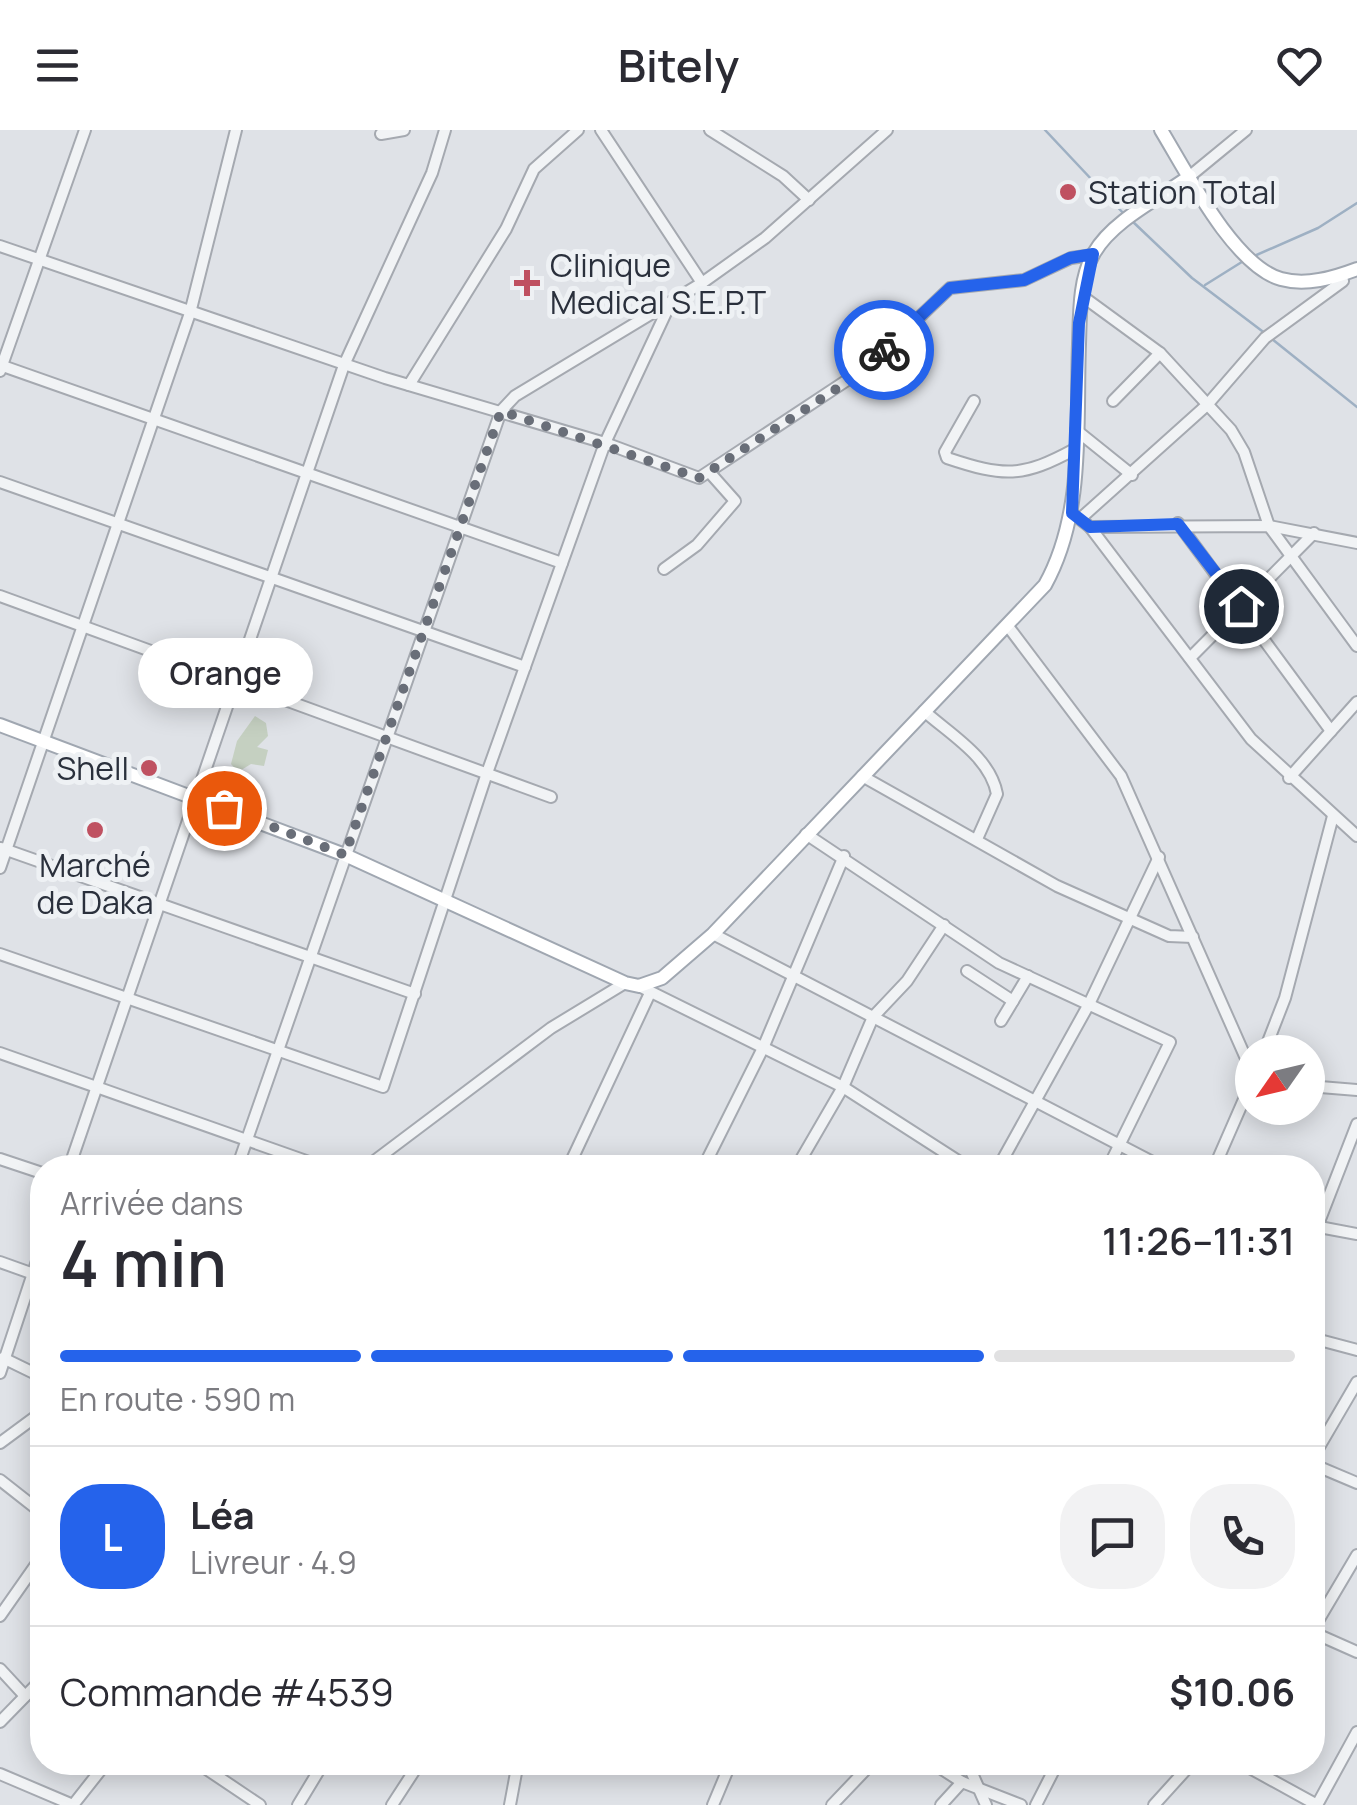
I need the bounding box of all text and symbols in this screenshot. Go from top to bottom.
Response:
text: Bitely [618,34,739,96]
icon: menu [30,38,85,93]
icon: heart [1272,38,1327,93]
place label: Station Total [1088,170,1276,214]
marker: Station Total [1057,181,1079,203]
place label: Clinique Medical S.E.P.T [550,243,766,324]
marker: Clinique Medical S.E.P.T [514,270,540,296]
courier [834,300,934,400]
icon: bike [857,323,912,378]
pin [1199,564,1284,649]
icon: home [1214,579,1269,634]
callout: Orange [136,638,312,708]
text: Orange [169,651,282,695]
place label: Shell [57,746,129,790]
marker: Shell [138,757,160,779]
pin [182,766,267,851]
icon: bag [197,781,252,836]
marker: Marché de Daka [84,819,106,841]
place label: Marché de Daka [37,843,153,924]
north arrow [1235,1035,1325,1125]
map controls [1235,1035,1325,1125]
text: Arrivée dans [60,1181,243,1225]
text: 11:26–11:31 [1102,1214,1295,1266]
text: 4 min [60,1218,227,1307]
text: En route · 590 m [60,1377,295,1421]
button: chat [1060,1484,1165,1589]
button: phone [1190,1484,1295,1589]
text: Léa [190,1488,255,1540]
text: L [102,1510,123,1562]
text: Livreur · 4.9 [190,1540,357,1584]
text: Commande #4539 [60,1665,394,1717]
text: $10.06 [1169,1665,1295,1717]

